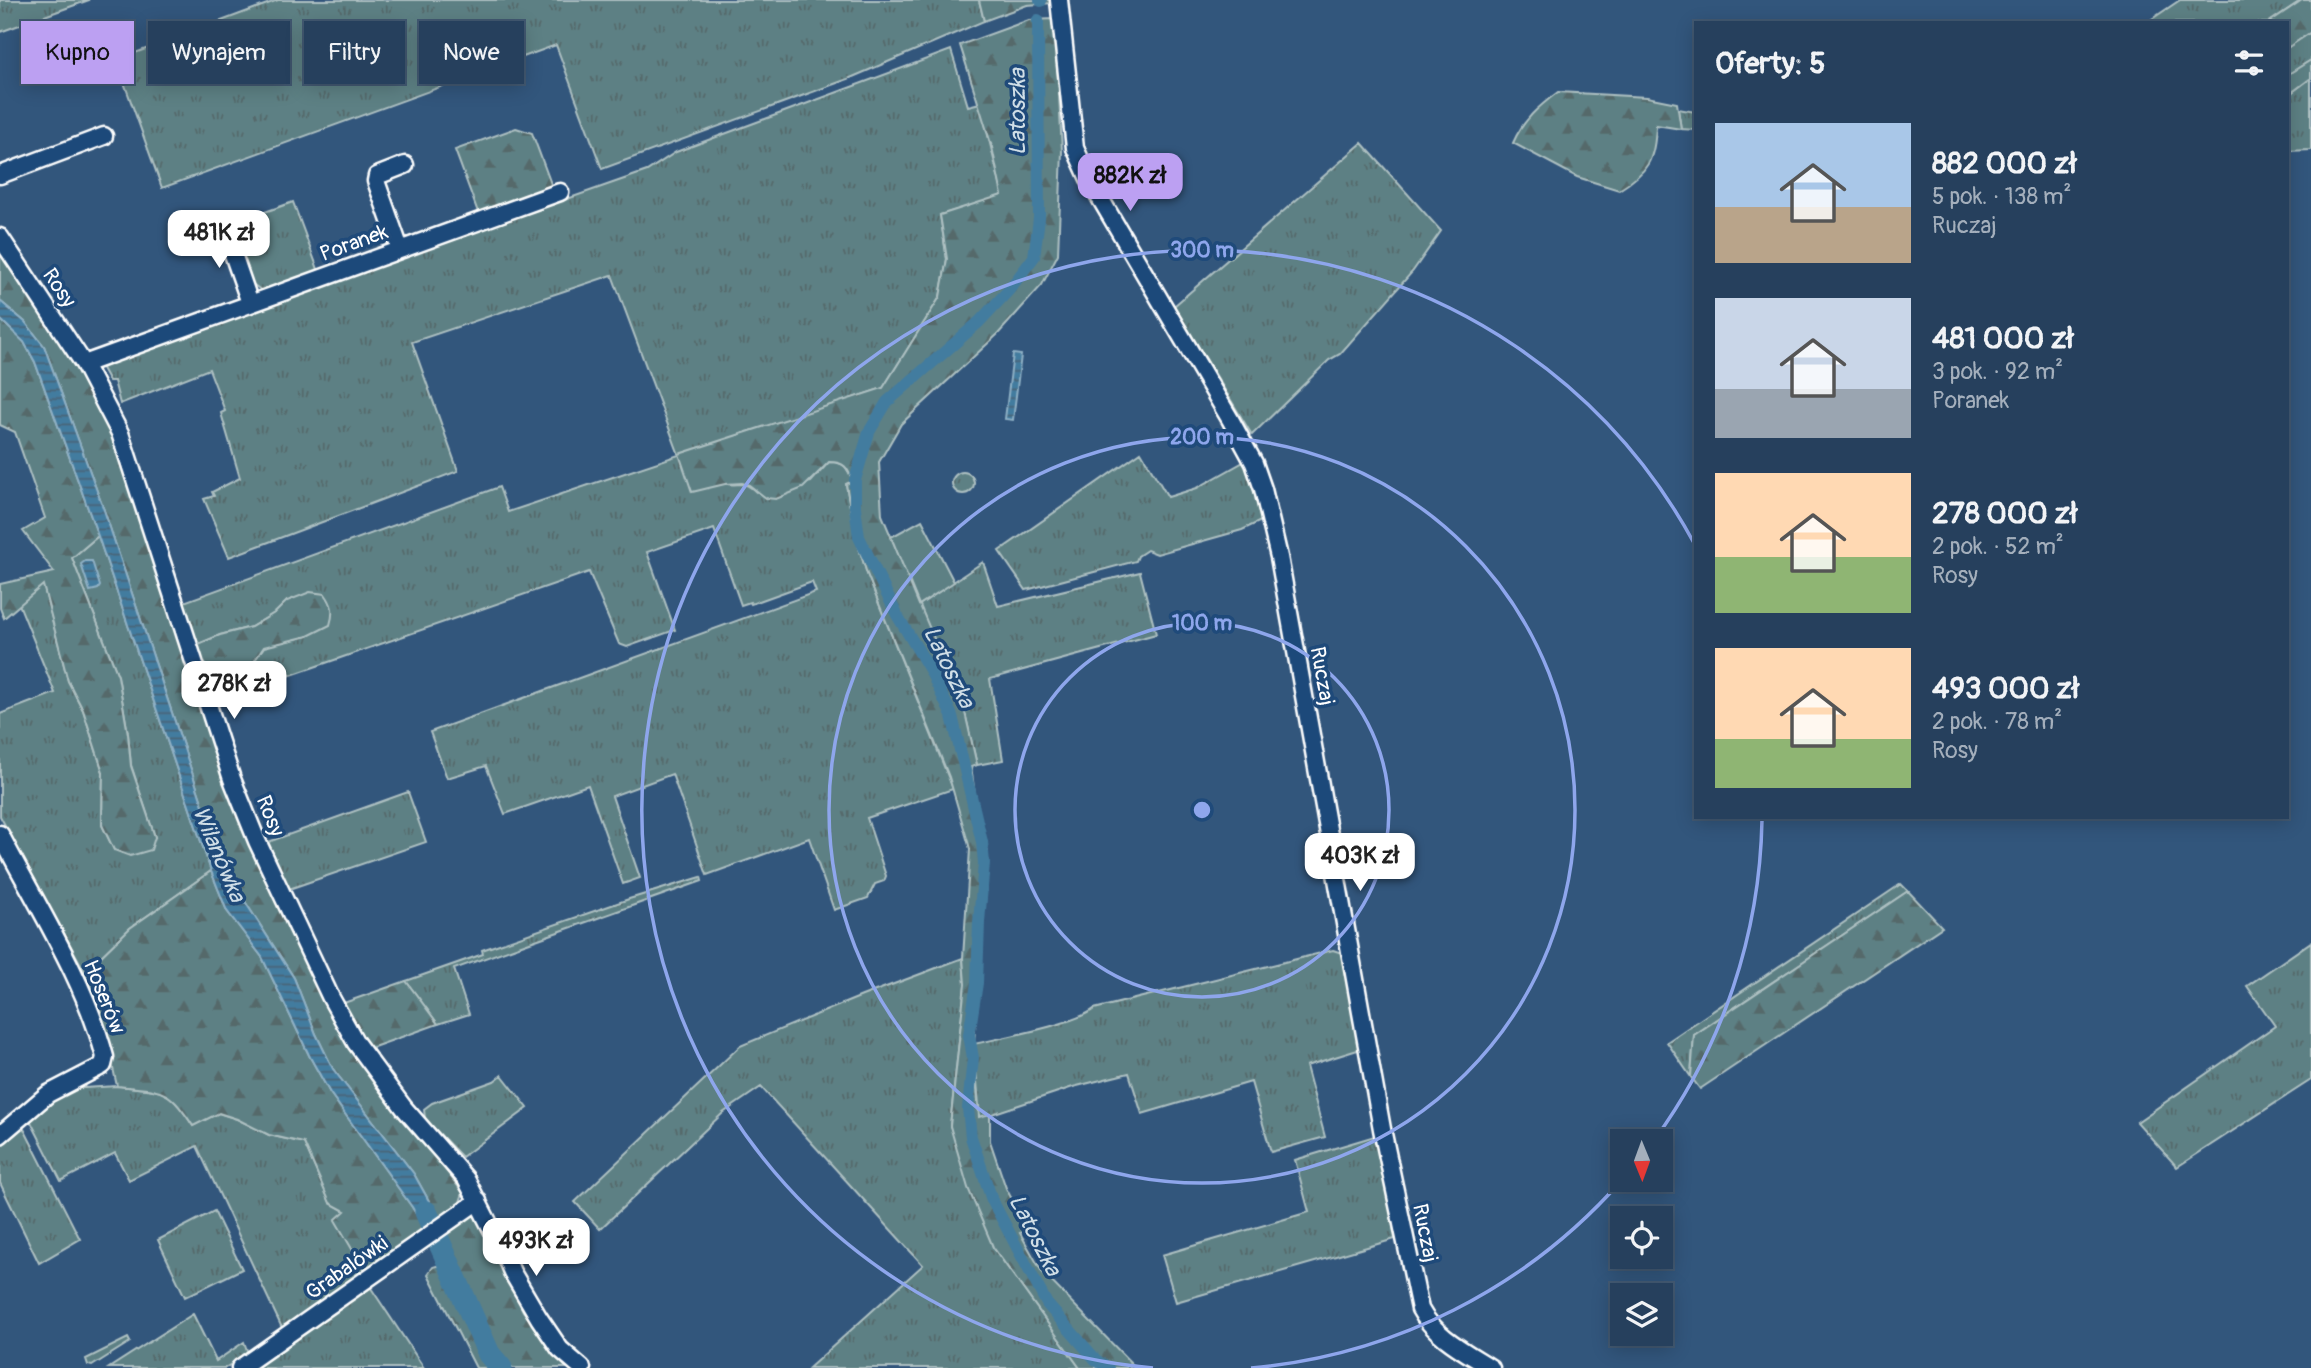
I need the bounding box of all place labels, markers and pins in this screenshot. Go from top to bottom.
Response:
pin: 882K zł [1065,154,1195,213]
pin: 481K zł [154,210,284,270]
pin: 278K zł [169,662,299,721]
centre of rings [1190,798,1214,822]
pin: 403K zł [1295,834,1425,893]
pin: 493K zł [471,1218,601,1278]

